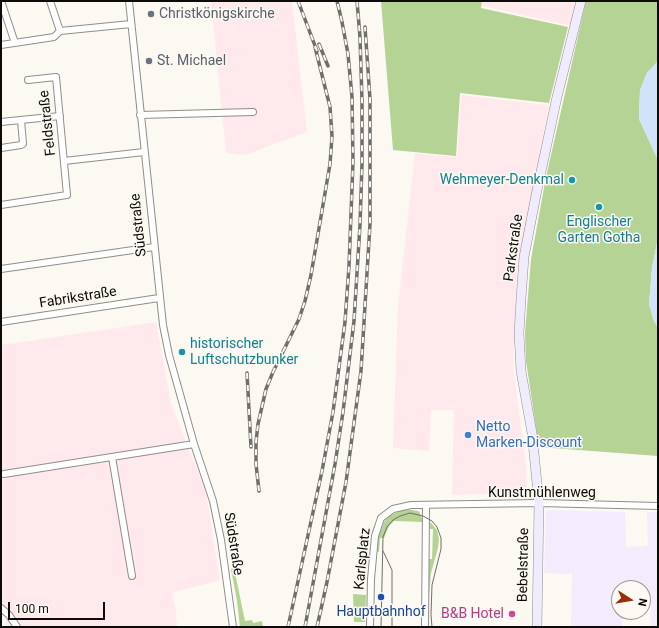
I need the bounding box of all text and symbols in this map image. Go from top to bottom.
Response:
place label: Christkönigskirche [159,6,275,22]
marker: Christkönigskirche [146,9,156,19]
place label: St. Michael [157,53,226,69]
marker: St. Michael [144,56,154,66]
street label: Feldstraße [36,89,60,157]
place label: Wehmeyer-Denkmal [440,172,564,188]
marker: Wehmeyer-Denkmal [567,175,577,185]
street label: Südstraße [127,193,151,257]
marker: Englischer Garten Gotha [594,202,604,212]
street label: Parkstraße [501,213,527,283]
place label: Englischer Garten Gotha [558,214,640,246]
street label: Fabrikstraße [38,284,118,312]
place label: historischer Luftschutzbunker [190,336,298,368]
marker: historischer Luftschutzbunker [177,347,187,357]
place label: Netto Marken-Discount [476,419,582,452]
marker: Netto Marken-Discount [463,430,473,440]
street label: Kunstmühlenweg [488,485,596,501]
street label: Südstraße [220,511,246,577]
street label: Karlsplatz [351,527,375,591]
street label: Bebelstraße [515,528,533,602]
north arrow [611,580,651,620]
marker: Hauptbahnhof [376,592,386,602]
scale bar [10,594,107,620]
text: N [635,597,649,608]
text: 100 m [15,602,49,616]
place label: Hauptbahnhof [336,604,426,620]
place label: B&B Hotel [441,606,504,622]
marker: B&B Hotel [507,609,517,619]

